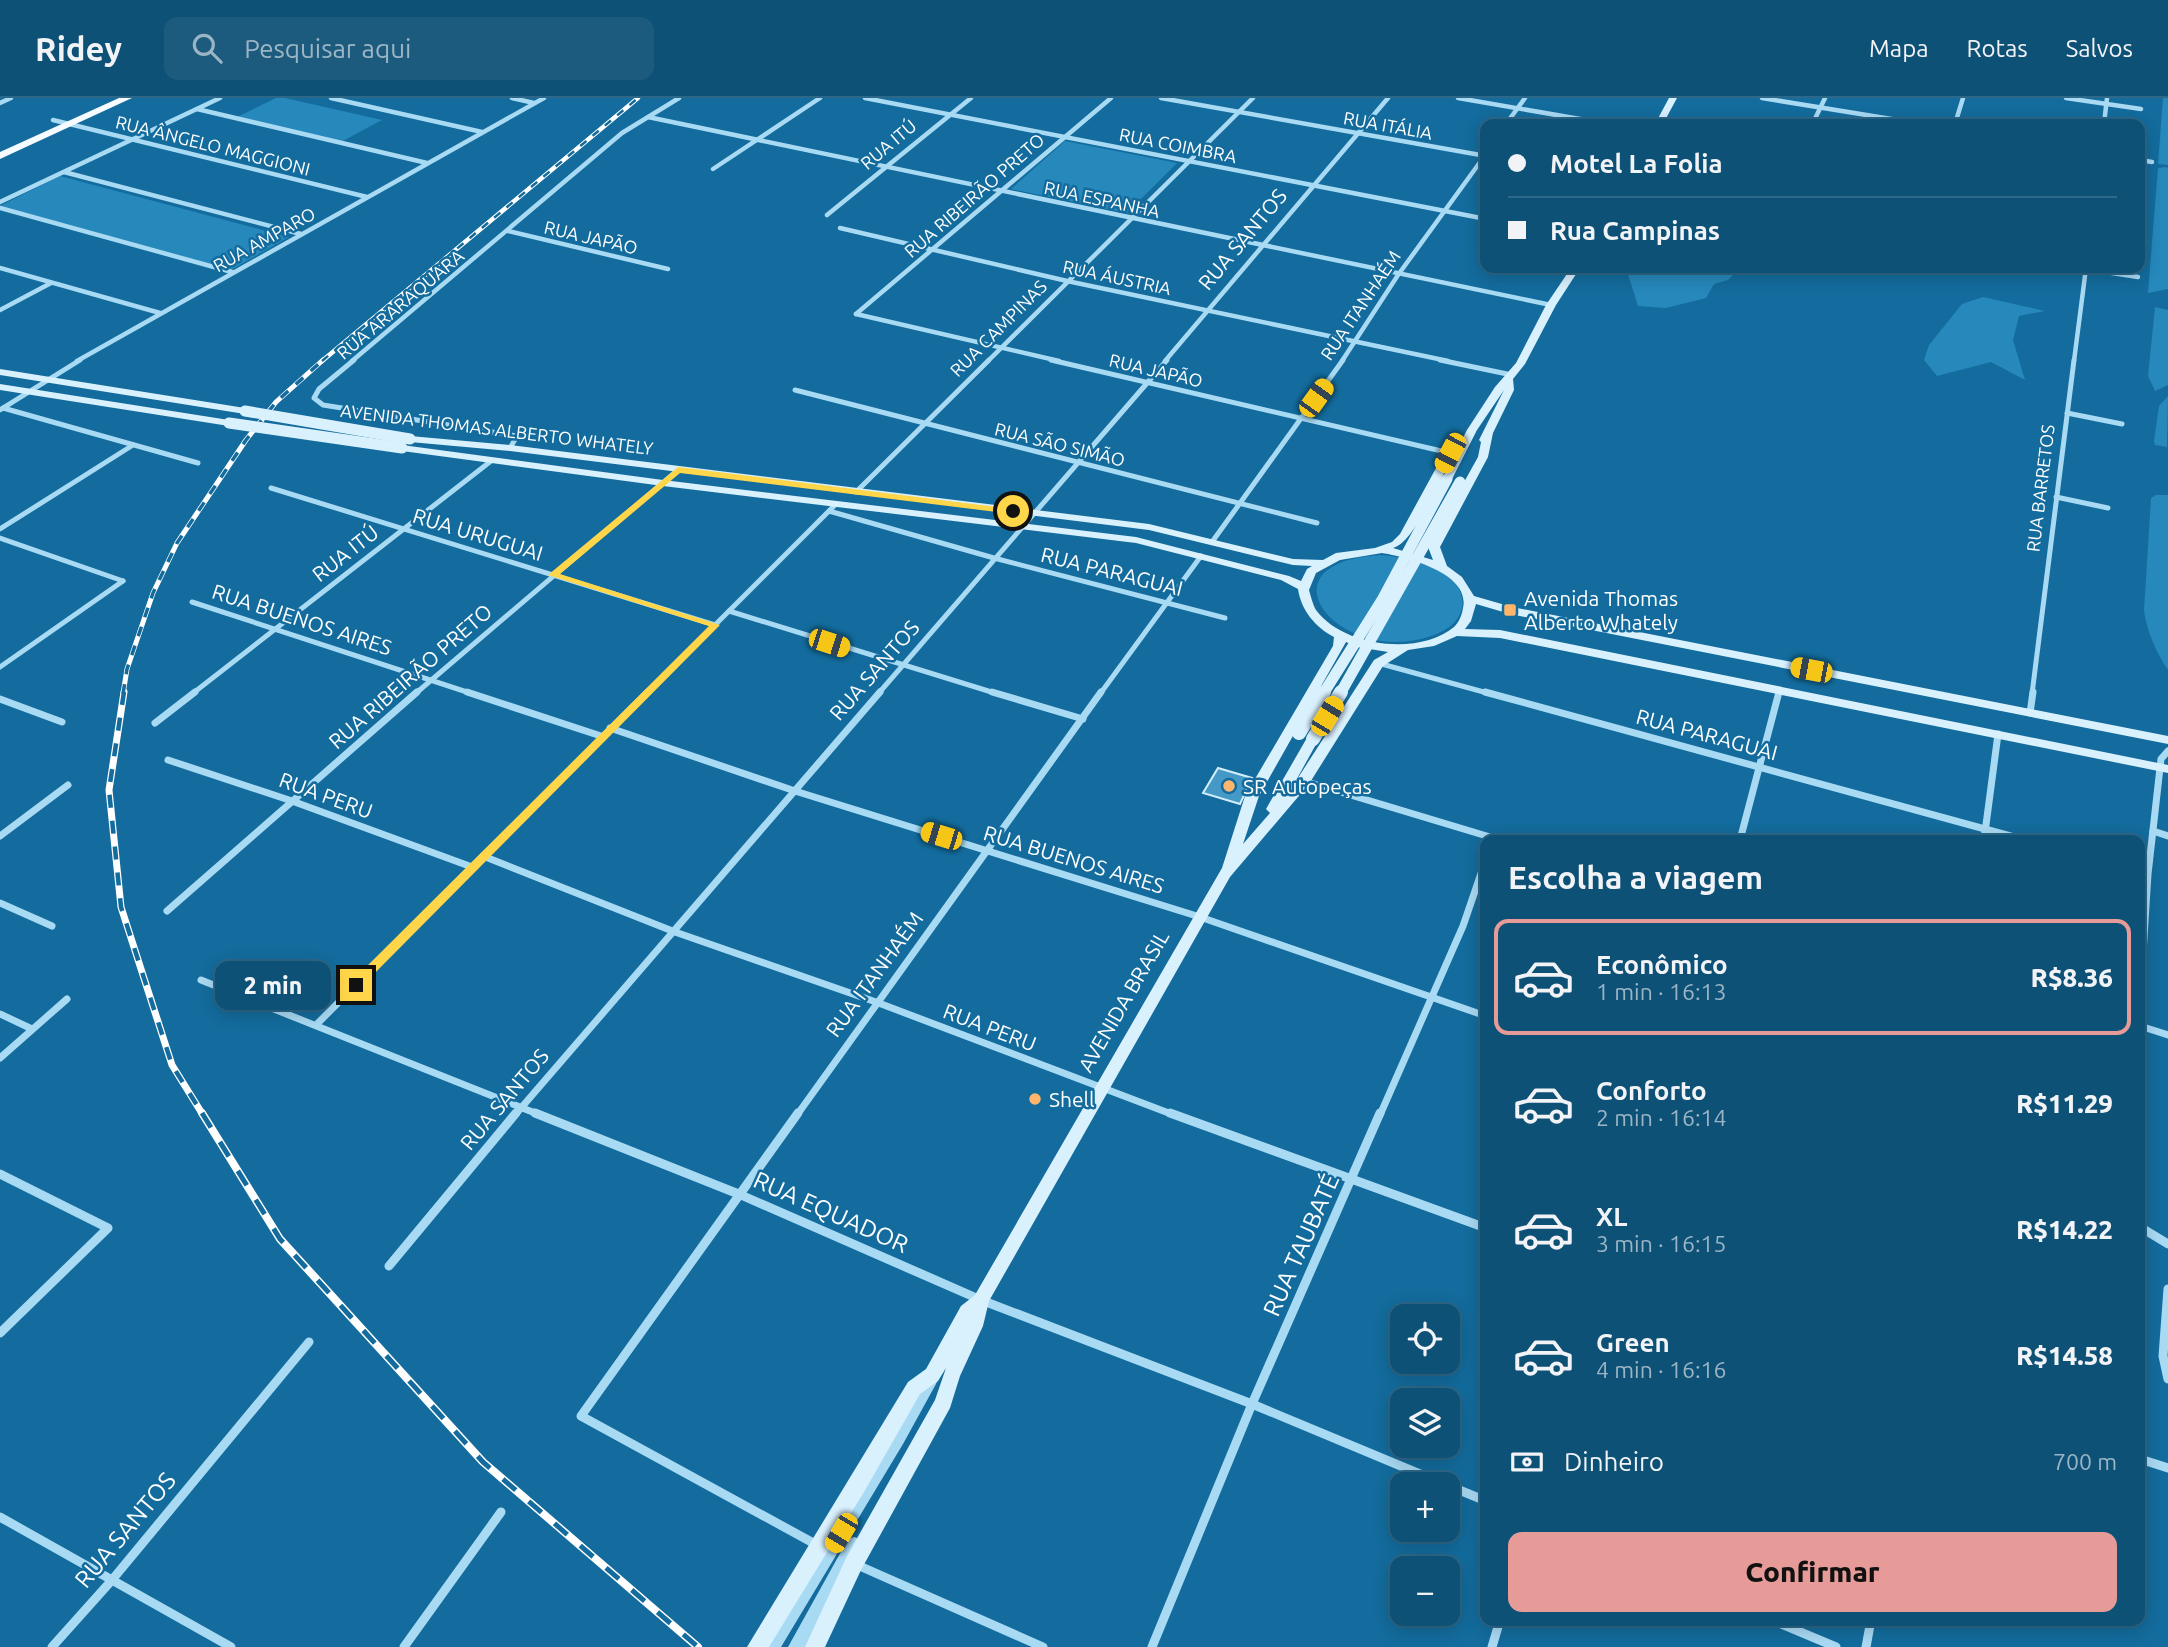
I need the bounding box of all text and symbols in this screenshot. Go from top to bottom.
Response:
search box [164,17,654,80]
icon: search [188,29,226,67]
text: Ridey [35,30,122,67]
text: Pesquisar aqui [244,34,411,63]
text: Mapa [1869,35,1929,62]
text: Rotas [1967,35,2028,62]
text: Salvos [2066,35,2133,62]
street label: RUA ITÁLIA [1342,106,1435,143]
street label: RUA ÂNGELO MAGGIONI [114,110,313,179]
street label: RUA ITÚ [856,114,920,173]
street label: RUA COIMBRA [1118,124,1239,166]
street label: RUA RIBEIRÃO PRETO [899,128,1048,261]
text: Motel La Folia [1550,149,1723,178]
street label: RUA ESPANHA [1042,177,1162,221]
street label: RUA SANTOS [1193,184,1291,294]
street label: RUA AMPARO [210,203,318,275]
street label: RUA JAPÃO [542,216,640,257]
text: Rua Campinas [1550,216,1720,245]
street label: RUA ARARAQUARA [333,245,468,364]
street label: RUA ITANHAÉM [1315,246,1404,363]
street label: RUA ÁUSTRIA [1061,255,1173,298]
street label: RUA CAMPINAS [946,276,1050,380]
street label: RUA JAPÃO [1107,349,1205,390]
car [1296,375,1337,421]
street label: AVENIDA THOMAS ALBERTO WHATELY [339,400,655,458]
street label: RUA SÃO SIMÃO [993,417,1127,470]
street label: RUA BARRETOS [2022,423,2058,553]
car [1431,430,1470,476]
route start [997,495,1029,527]
street label: RUA URUGUAI [410,503,546,565]
street label: RUA ITÚ [307,520,383,586]
street label: RUA PARAGUAI [1038,542,1186,600]
street label: RUA BUENOS AIRES [209,579,395,659]
place label: Avenida Thomas Alberto Whately [1524,586,1678,634]
street label: RUA RIBEIRÃO PRETO [324,599,496,753]
marker: Avenida Thomas Alberto Whately [1502,602,1518,618]
street label: RUA SANTOS [824,615,924,725]
car [806,627,853,659]
car [1789,656,1834,684]
car [1308,693,1347,739]
street label: RUA PARAGUAI [1634,704,1780,764]
street label: RUA PERU [276,767,376,823]
place label: SR Autopeças [1243,774,1372,798]
marker: SR Autopeças [1221,778,1237,794]
car [918,820,965,852]
street label: RUA BUENOS AIRES [981,820,1167,898]
text: Escolha a viagem [1508,859,1763,895]
street label: RUA ITANHAÉM [821,907,927,1041]
street label: AVENIDA BRASIL [1073,926,1173,1076]
icon: car [1512,946,1575,1009]
text: Econômico [1596,950,1728,979]
callout: 2 min [216,960,332,1010]
text: R$8.36 [2031,963,2113,992]
route end [340,969,372,1001]
text: 2 min [244,973,302,998]
text: 1 min · 16:13 [1596,979,1727,1004]
street label: RUA PERU [940,998,1040,1056]
street label: RUA SANTOS [455,1044,553,1154]
icon: car [1512,1072,1575,1135]
text: Conforto [1596,1076,1707,1105]
place label: Shell [1049,1087,1095,1111]
text: R$11.29 [2016,1089,2113,1118]
marker: Shell [1027,1091,1043,1107]
text: 2 min · 16:14 [1596,1105,1727,1130]
street label: RUA EQUADOR [749,1166,913,1258]
street label: RUA TAUBATÉ [1257,1169,1344,1320]
icon: car [1512,1198,1575,1261]
text: XL [1596,1202,1627,1231]
text: R$14.22 [2016,1215,2113,1244]
text: 3 min · 16:15 [1596,1231,1727,1256]
map controls [1390,1304,1460,1626]
button: locate [1390,1304,1460,1374]
icon: car [1512,1324,1575,1387]
text: Green [1596,1328,1670,1357]
text: R$14.58 [2016,1341,2113,1370]
text: 4 min · 16:16 [1596,1357,1727,1382]
button: layers [1390,1388,1460,1458]
icon: cash [1508,1443,1546,1481]
text: Dinheiro [1564,1447,1664,1476]
text: 700 m [2053,1449,2117,1474]
street label: RUA SANTOS [69,1467,181,1593]
button: + [1390,1472,1460,1542]
car [822,1510,861,1556]
button: Confirmar [1508,1532,2117,1612]
button: − [1390,1556,1460,1626]

